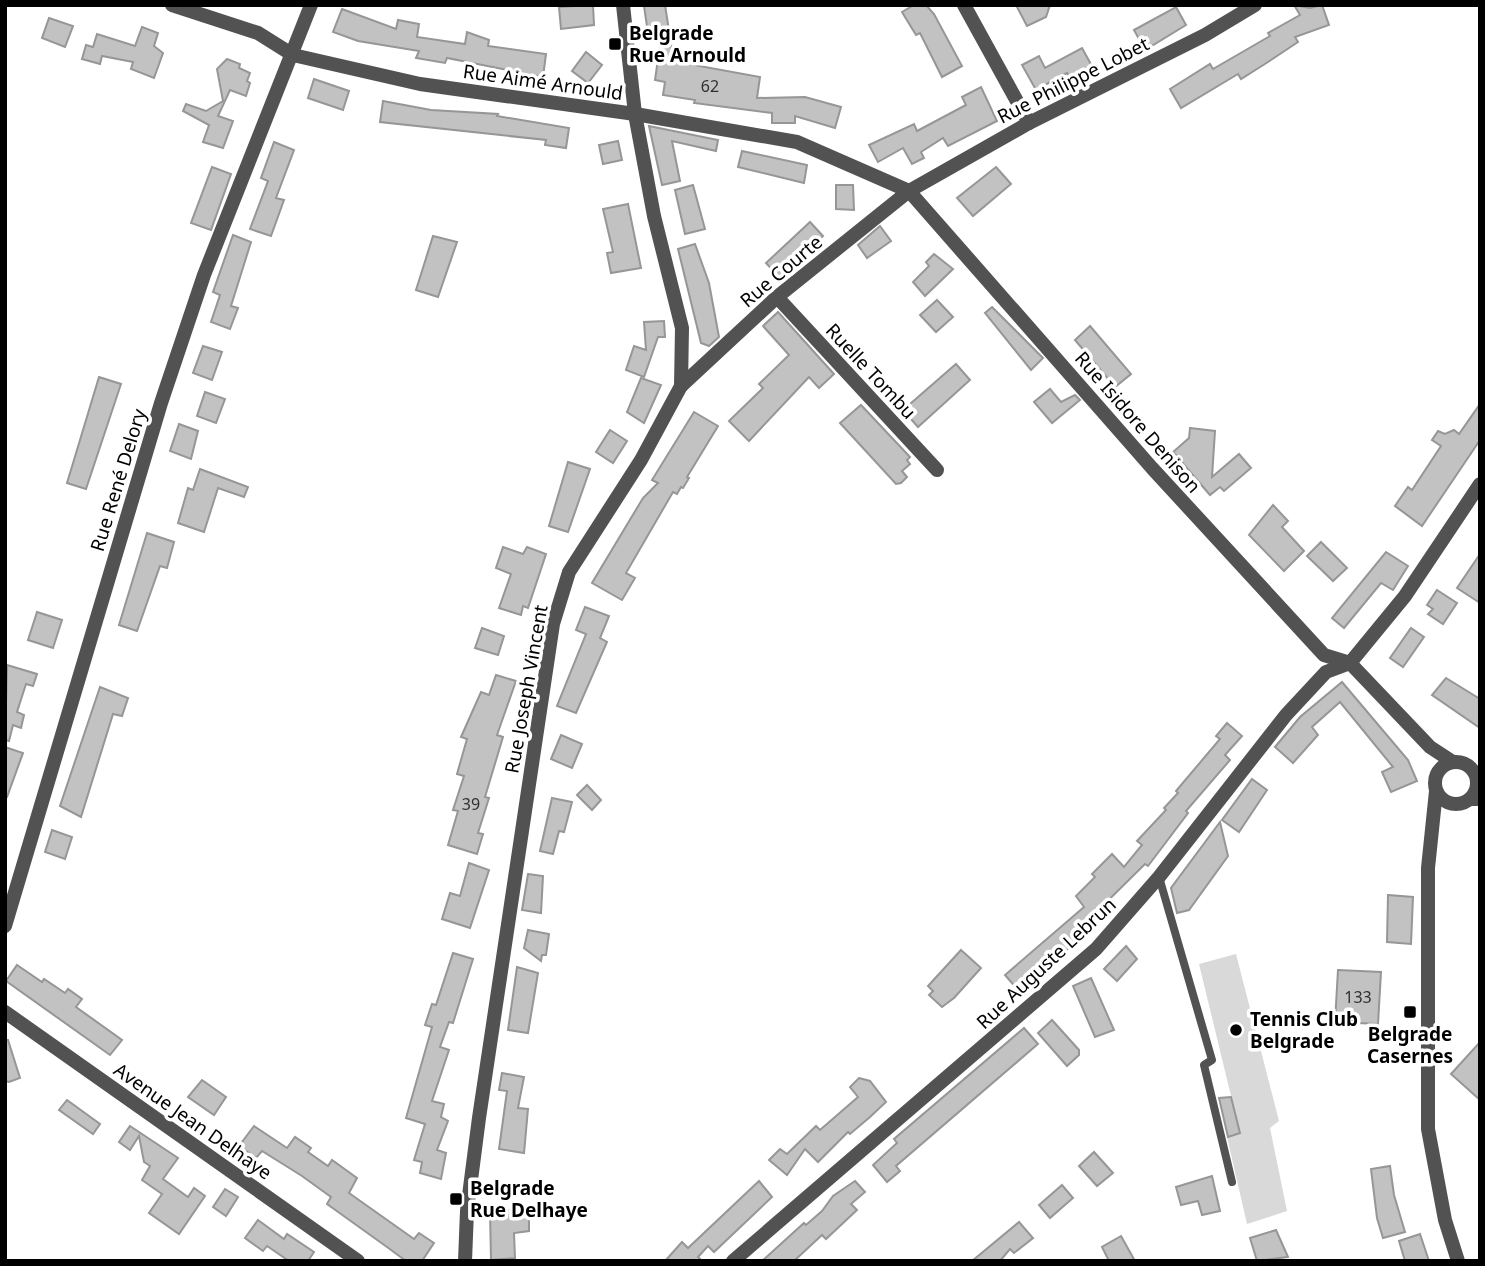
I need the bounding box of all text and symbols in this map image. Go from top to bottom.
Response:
place label: Belgrade Rue Arnould [629,20,746,68]
street label: Rue Philippe Lobet [993,30,1153,129]
marker: Belgrade Rue Arnould [607,36,623,52]
street label: Rue Aimé Arnould [461,58,625,106]
house number: 62 [701,75,719,97]
street label: Rue Courte [734,229,828,313]
street label: Ruelle Tombu [820,318,922,424]
street label: Rue Isidore Denison [1069,346,1207,498]
street label: Rue René Delory [84,405,152,554]
street label: Rue Joseph Vincent [498,603,554,775]
house number: 39 [462,793,480,815]
street label: Rue Auguste Lebrun [971,891,1121,1035]
house number: 133 [1344,986,1372,1008]
marker: Belgrade Casernes [1402,1004,1418,1020]
place label: Tennis Club Belgrade [1250,1006,1358,1054]
place label: Belgrade Casernes [1367,1021,1453,1069]
marker: Tennis Club Belgrade [1228,1022,1244,1038]
street label: Avenue Jean Delhaye [109,1057,277,1185]
place label: Belgrade Rue Delhaye [470,1175,588,1223]
marker: Belgrade Rue Delhaye [448,1191,464,1207]

